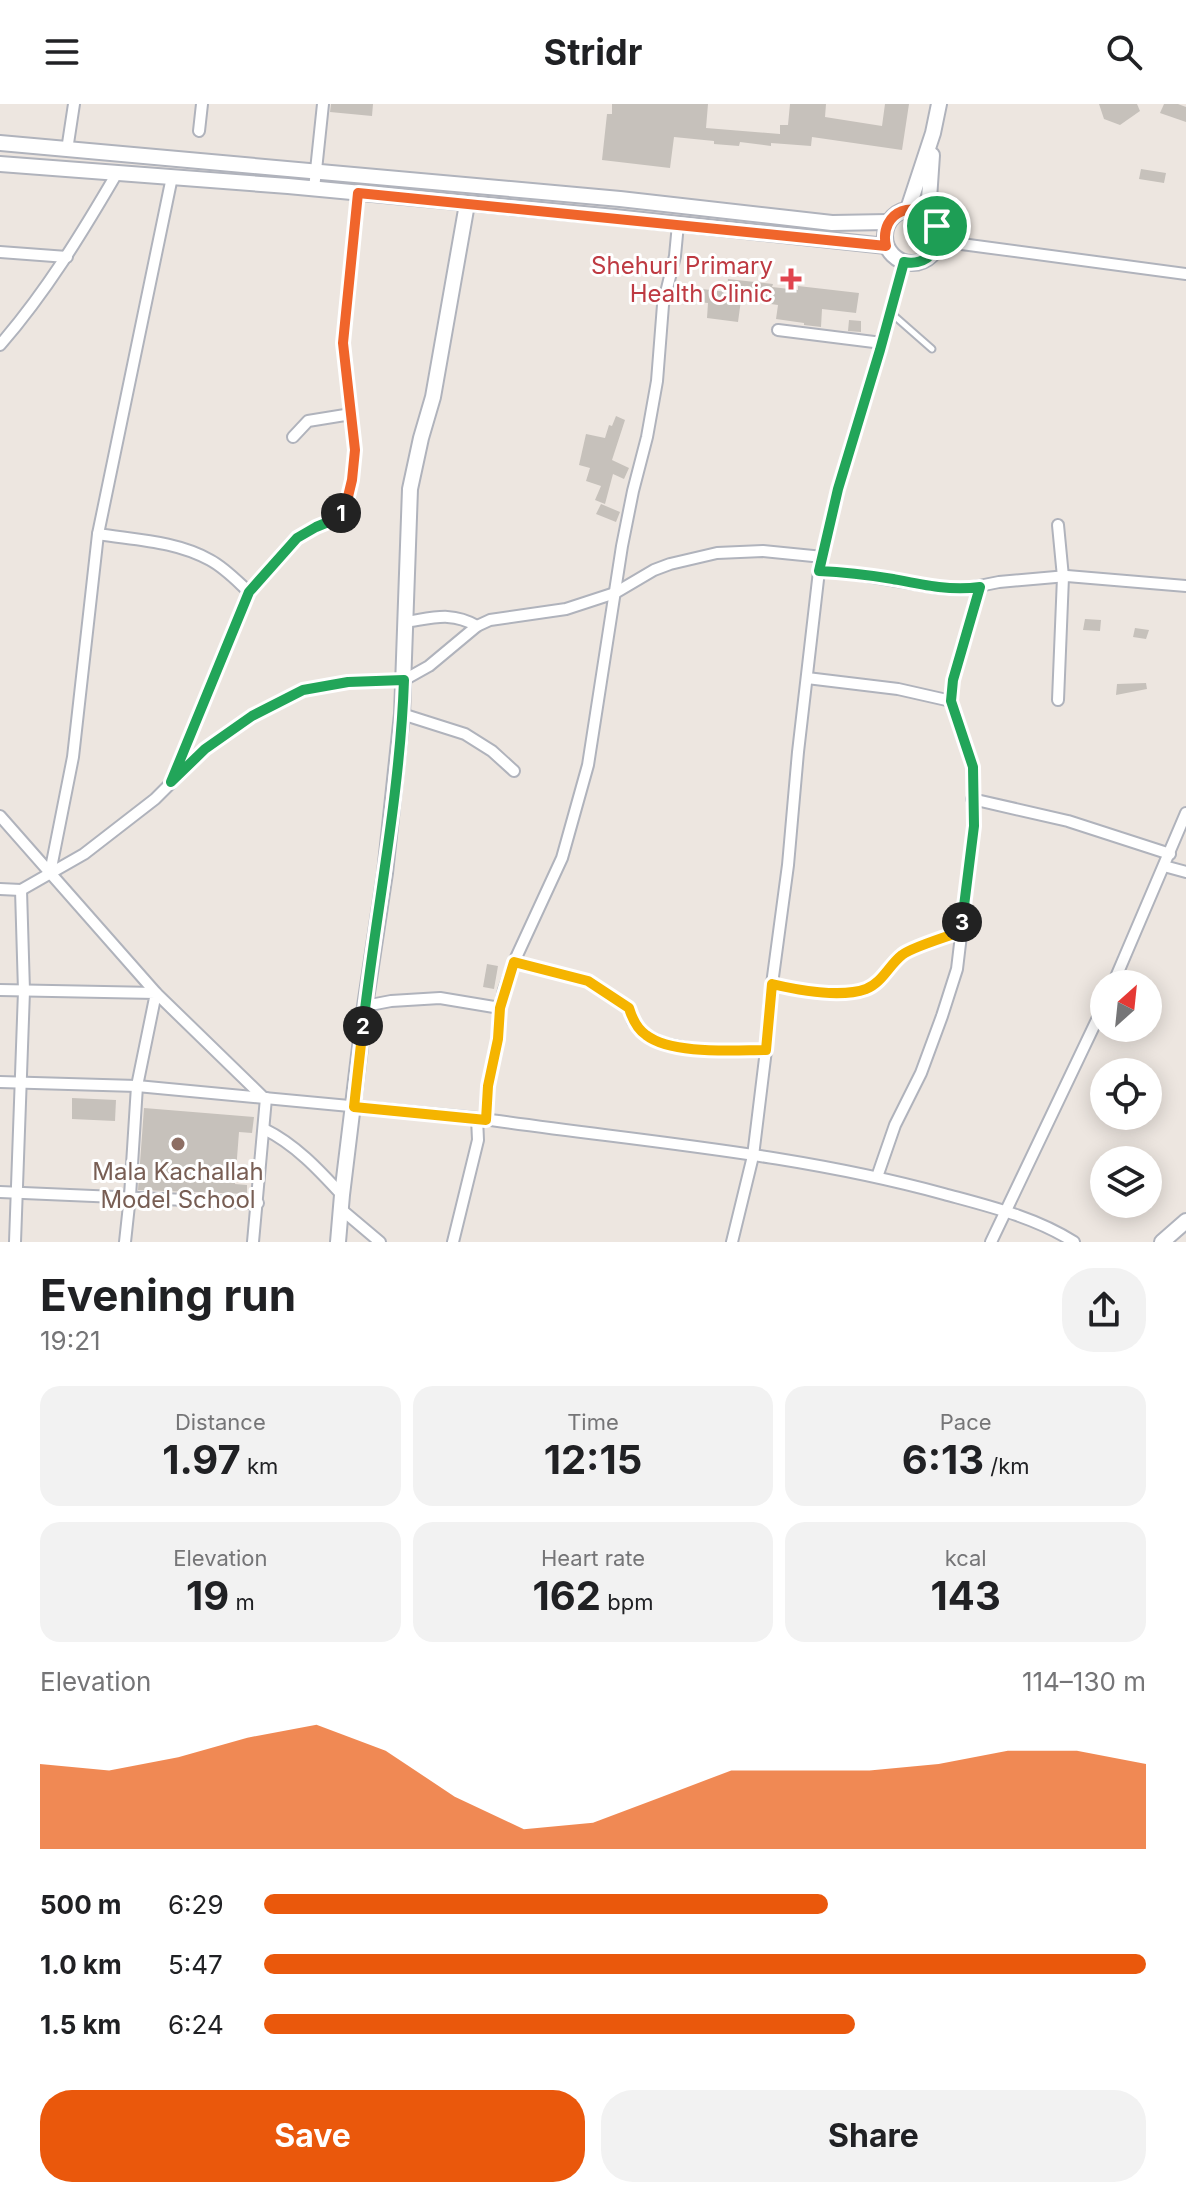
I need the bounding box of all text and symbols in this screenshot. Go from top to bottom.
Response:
icon: menu [40,30,84,74]
text: Stridr [544,30,642,74]
icon: search [1102,30,1146,74]
pin [903,192,971,260]
icon: arrive [915,204,959,248]
place label: Shehuri Primary Health Clinic [591,251,773,308]
marker: Shehuri Primary Health Clinic [780,268,802,290]
pin: 1 [321,493,361,533]
text: 1 [336,500,346,526]
pin: 3 [942,902,982,942]
text: 3 [955,909,969,935]
north arrow [1090,970,1162,1042]
map controls [1090,970,1162,1218]
pin: 2 [343,1006,383,1046]
text: 2 [356,1013,370,1039]
button: locate [1090,1058,1162,1130]
marker: Mala Kachallah Model School [169,1135,187,1153]
button: layers [1090,1146,1162,1218]
place label: Mala Kachallah Model School [92,1157,264,1214]
text: Evening run [40,1268,296,1322]
button: share [1062,1268,1146,1352]
text: 19:21 [40,1325,101,1356]
text: Distance [175,1409,266,1435]
text: Time [567,1409,619,1435]
text: Pace [940,1409,992,1435]
text: 1.97 [162,1435,241,1484]
text: 12:15 [544,1435,642,1484]
text: 6:13 [902,1435,984,1484]
text: km [241,1453,278,1479]
text: /km [984,1453,1030,1479]
text: Elevation [173,1545,267,1571]
text: Heart rate [541,1545,645,1571]
text: kcal [945,1545,987,1571]
text: 19 [186,1571,229,1620]
text: 162 [533,1571,601,1620]
text: 143 [931,1571,1001,1620]
text: m [229,1589,255,1615]
text: bpm [601,1589,653,1615]
text: Elevation [40,1666,151,1697]
text: 114–130 m [1022,1666,1146,1697]
text: 500 m [40,1889,122,1920]
text: 6:29 [168,1889,224,1920]
text: 1.0 km [40,1949,122,1980]
text: 5:47 [168,1949,223,1980]
text: 1.5 km [40,2009,121,2040]
text: 6:24 [168,2009,224,2040]
button: Save [40,2090,585,2182]
button: Share [601,2090,1146,2182]

